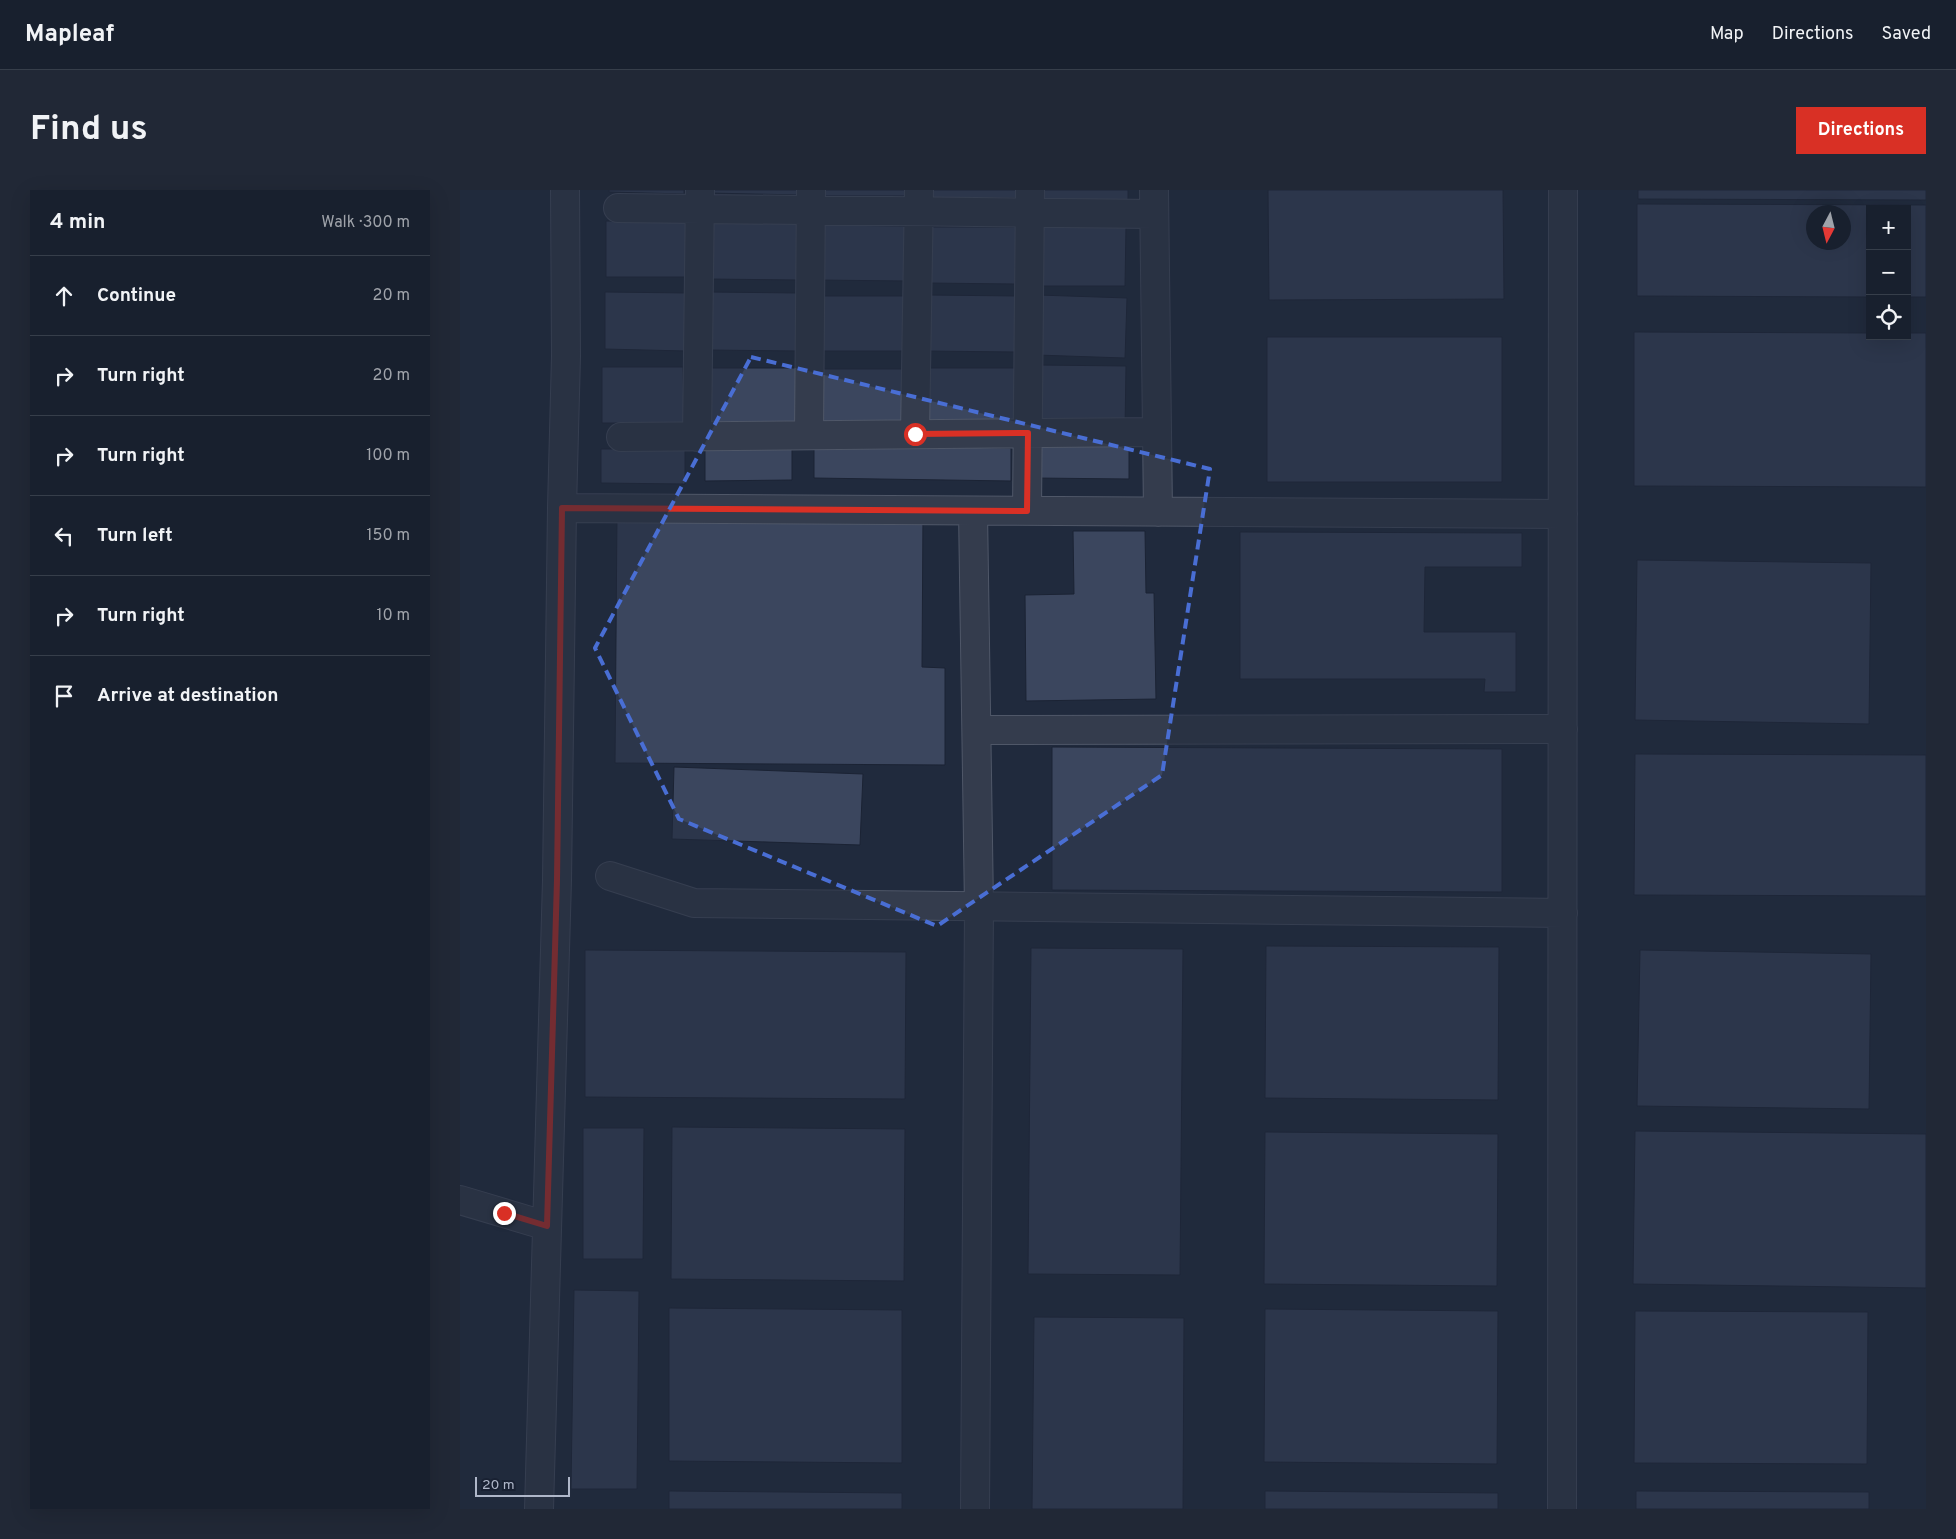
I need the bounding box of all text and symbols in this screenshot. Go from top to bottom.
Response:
text: Mapleaf [25,20,114,50]
text: Map [1710,23,1744,46]
text: Directions [1772,23,1854,46]
text: Saved [1882,23,1931,46]
button: Directions [1796,107,1926,154]
text: Find us [30,108,148,152]
north arrow [1806,205,1851,250]
map controls [1866,205,1911,340]
button: + [1866,205,1911,250]
text: 4 min [50,209,106,236]
text: Walk · 300 m [321,213,410,233]
button: − [1866,250,1911,295]
icon: ahead [50,282,78,310]
text: Continue [97,284,176,308]
text: 20 m [373,286,410,306]
button: locate [1866,295,1911,340]
icon: right [50,362,78,390]
text: Turn right [97,364,185,388]
text: 20 m [373,366,410,386]
route start [904,423,927,446]
icon: right [50,442,78,470]
text: Turn right [97,444,185,468]
text: 100 m [366,446,410,466]
icon: left [50,522,78,550]
text: Turn left [97,524,173,548]
text: 150 m [367,526,410,546]
icon: right [50,602,78,630]
text: Turn right [97,604,185,628]
text: 10 m [376,606,410,626]
icon: arrive [50,682,78,710]
text: Arrive at destination [97,684,278,708]
route end [493,1202,516,1225]
scale bar [475,1474,570,1497]
text: 20 m [482,1477,515,1494]

